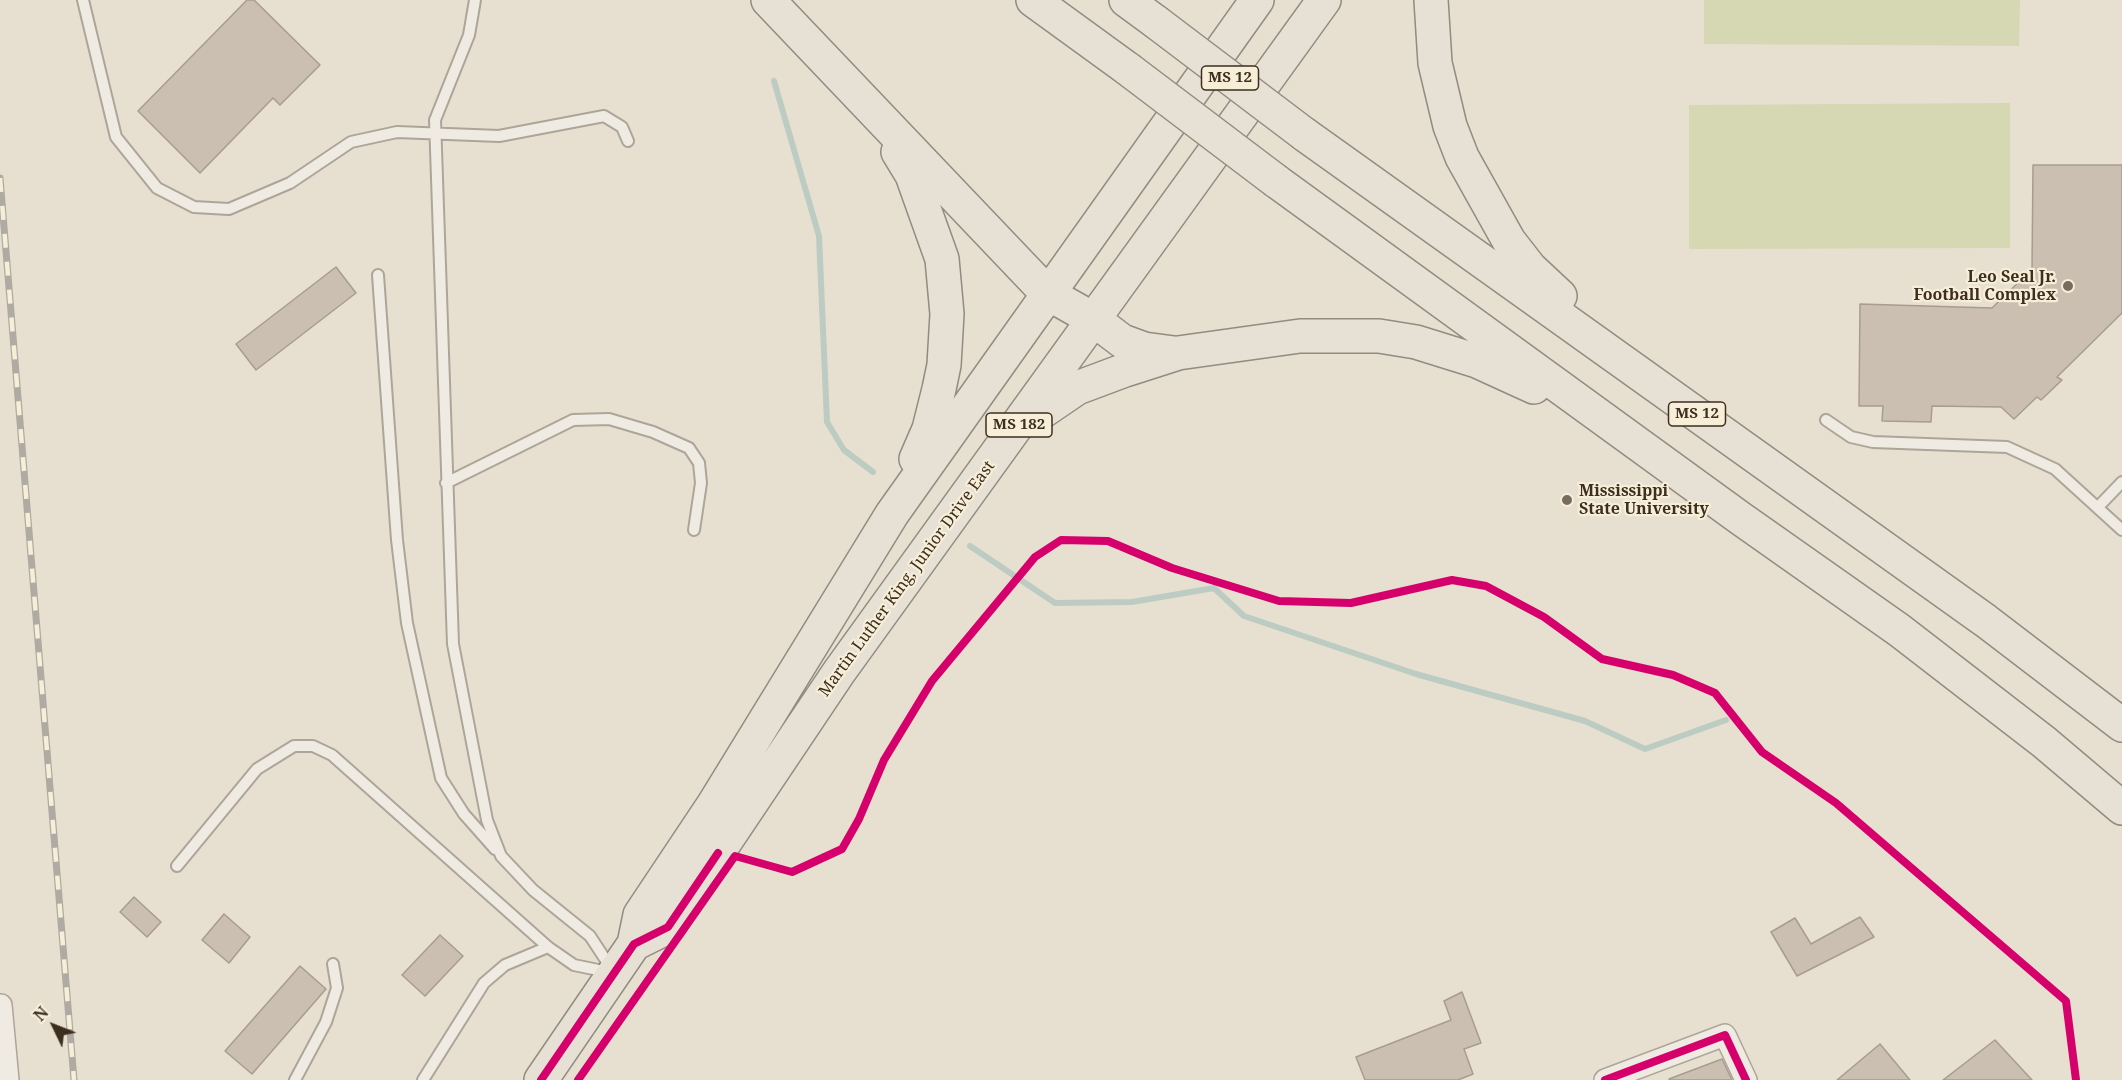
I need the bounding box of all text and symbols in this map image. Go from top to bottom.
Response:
road number: MS 12 [1202,66,1258,90]
place label: Leo Seal Jr. Football Complex [1913,267,2056,305]
marker: Leo Seal Jr. Football Complex [2061,279,2075,293]
road number: MS 12 [1668,402,1726,426]
road number: MS 182 [986,413,1052,437]
street label: Martin Luther King, Junior Drive East [815,457,999,701]
place label: Mississippi State University [1579,481,1709,519]
marker: Mississippi State University [1560,493,1574,507]
north arrow [24,996,84,1056]
text: N [28,1002,53,1026]

